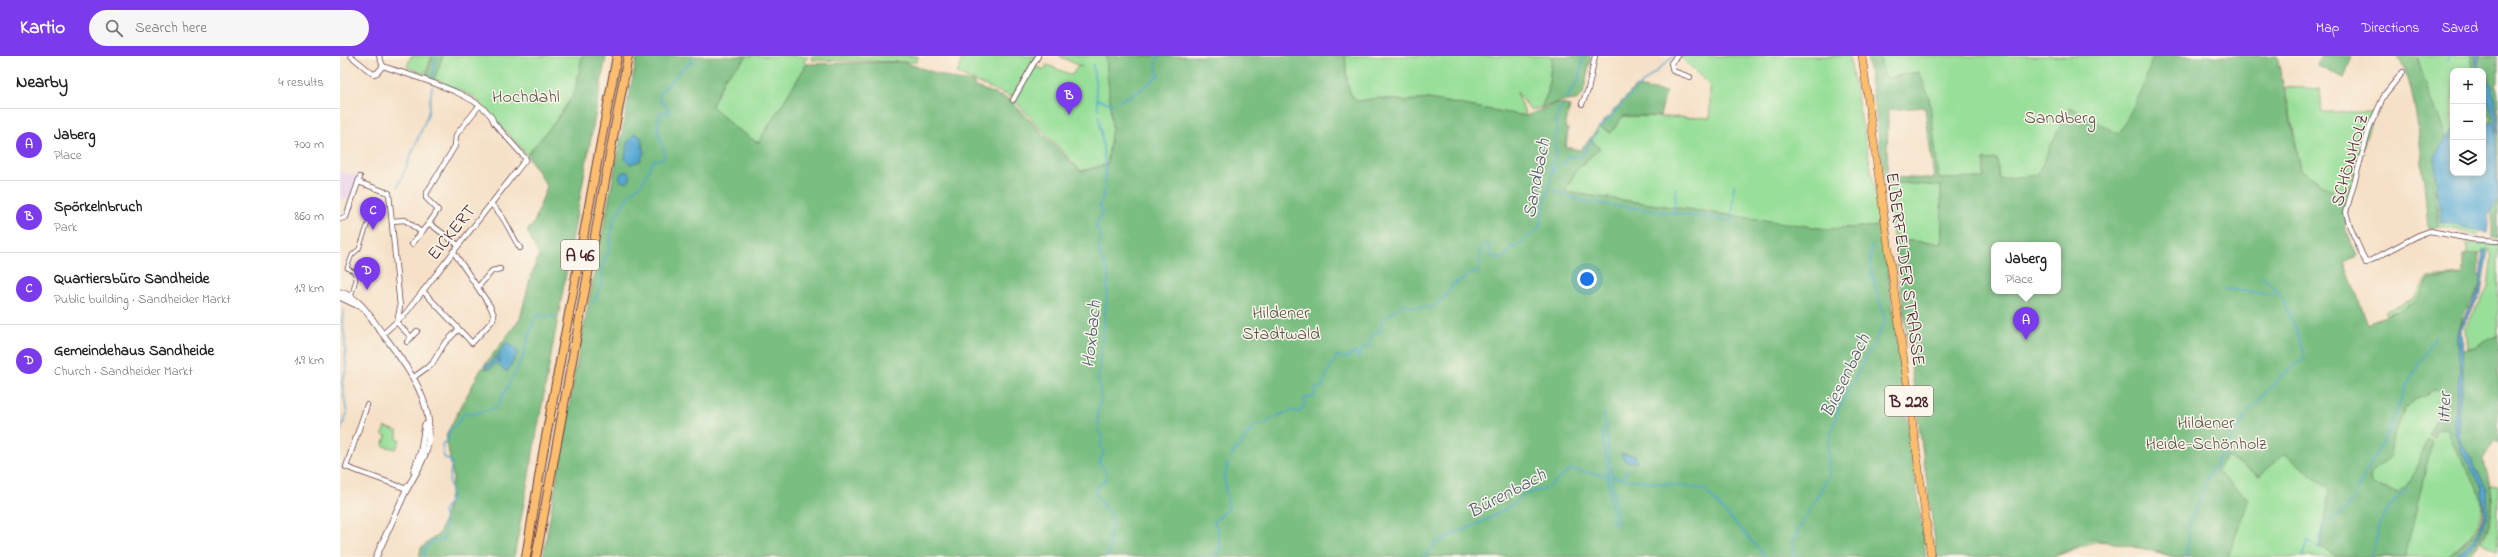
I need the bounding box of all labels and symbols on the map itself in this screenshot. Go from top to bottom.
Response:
pin: B [1056,82,1082,115]
park label: Hochdahl [492,85,560,111]
park label: Sandberg [2024,106,2096,133]
street label: SCHÖNHOLZ [2325,111,2377,210]
water label: Sandbach [1517,136,1559,220]
street label: ELBERFELDER STRASSE [1878,171,1930,368]
pin: C [360,197,386,230]
street label: EICKERT [422,200,483,267]
road number: A 46 [561,240,599,270]
pin: D [354,257,380,290]
your location [1577,269,1597,289]
water label: Hoxbach [1076,298,1110,369]
park label: Hildener Stadtwald [1242,301,1320,348]
pin: A [2013,307,2039,340]
water label: Biesenbach [1814,329,1879,422]
road number: B 228 [1885,386,1933,416]
water label: Itter [2431,390,2460,424]
park label: Hildener Heide-Schönholz [2146,411,2267,458]
water label: Bürenbach [1463,462,1552,526]

